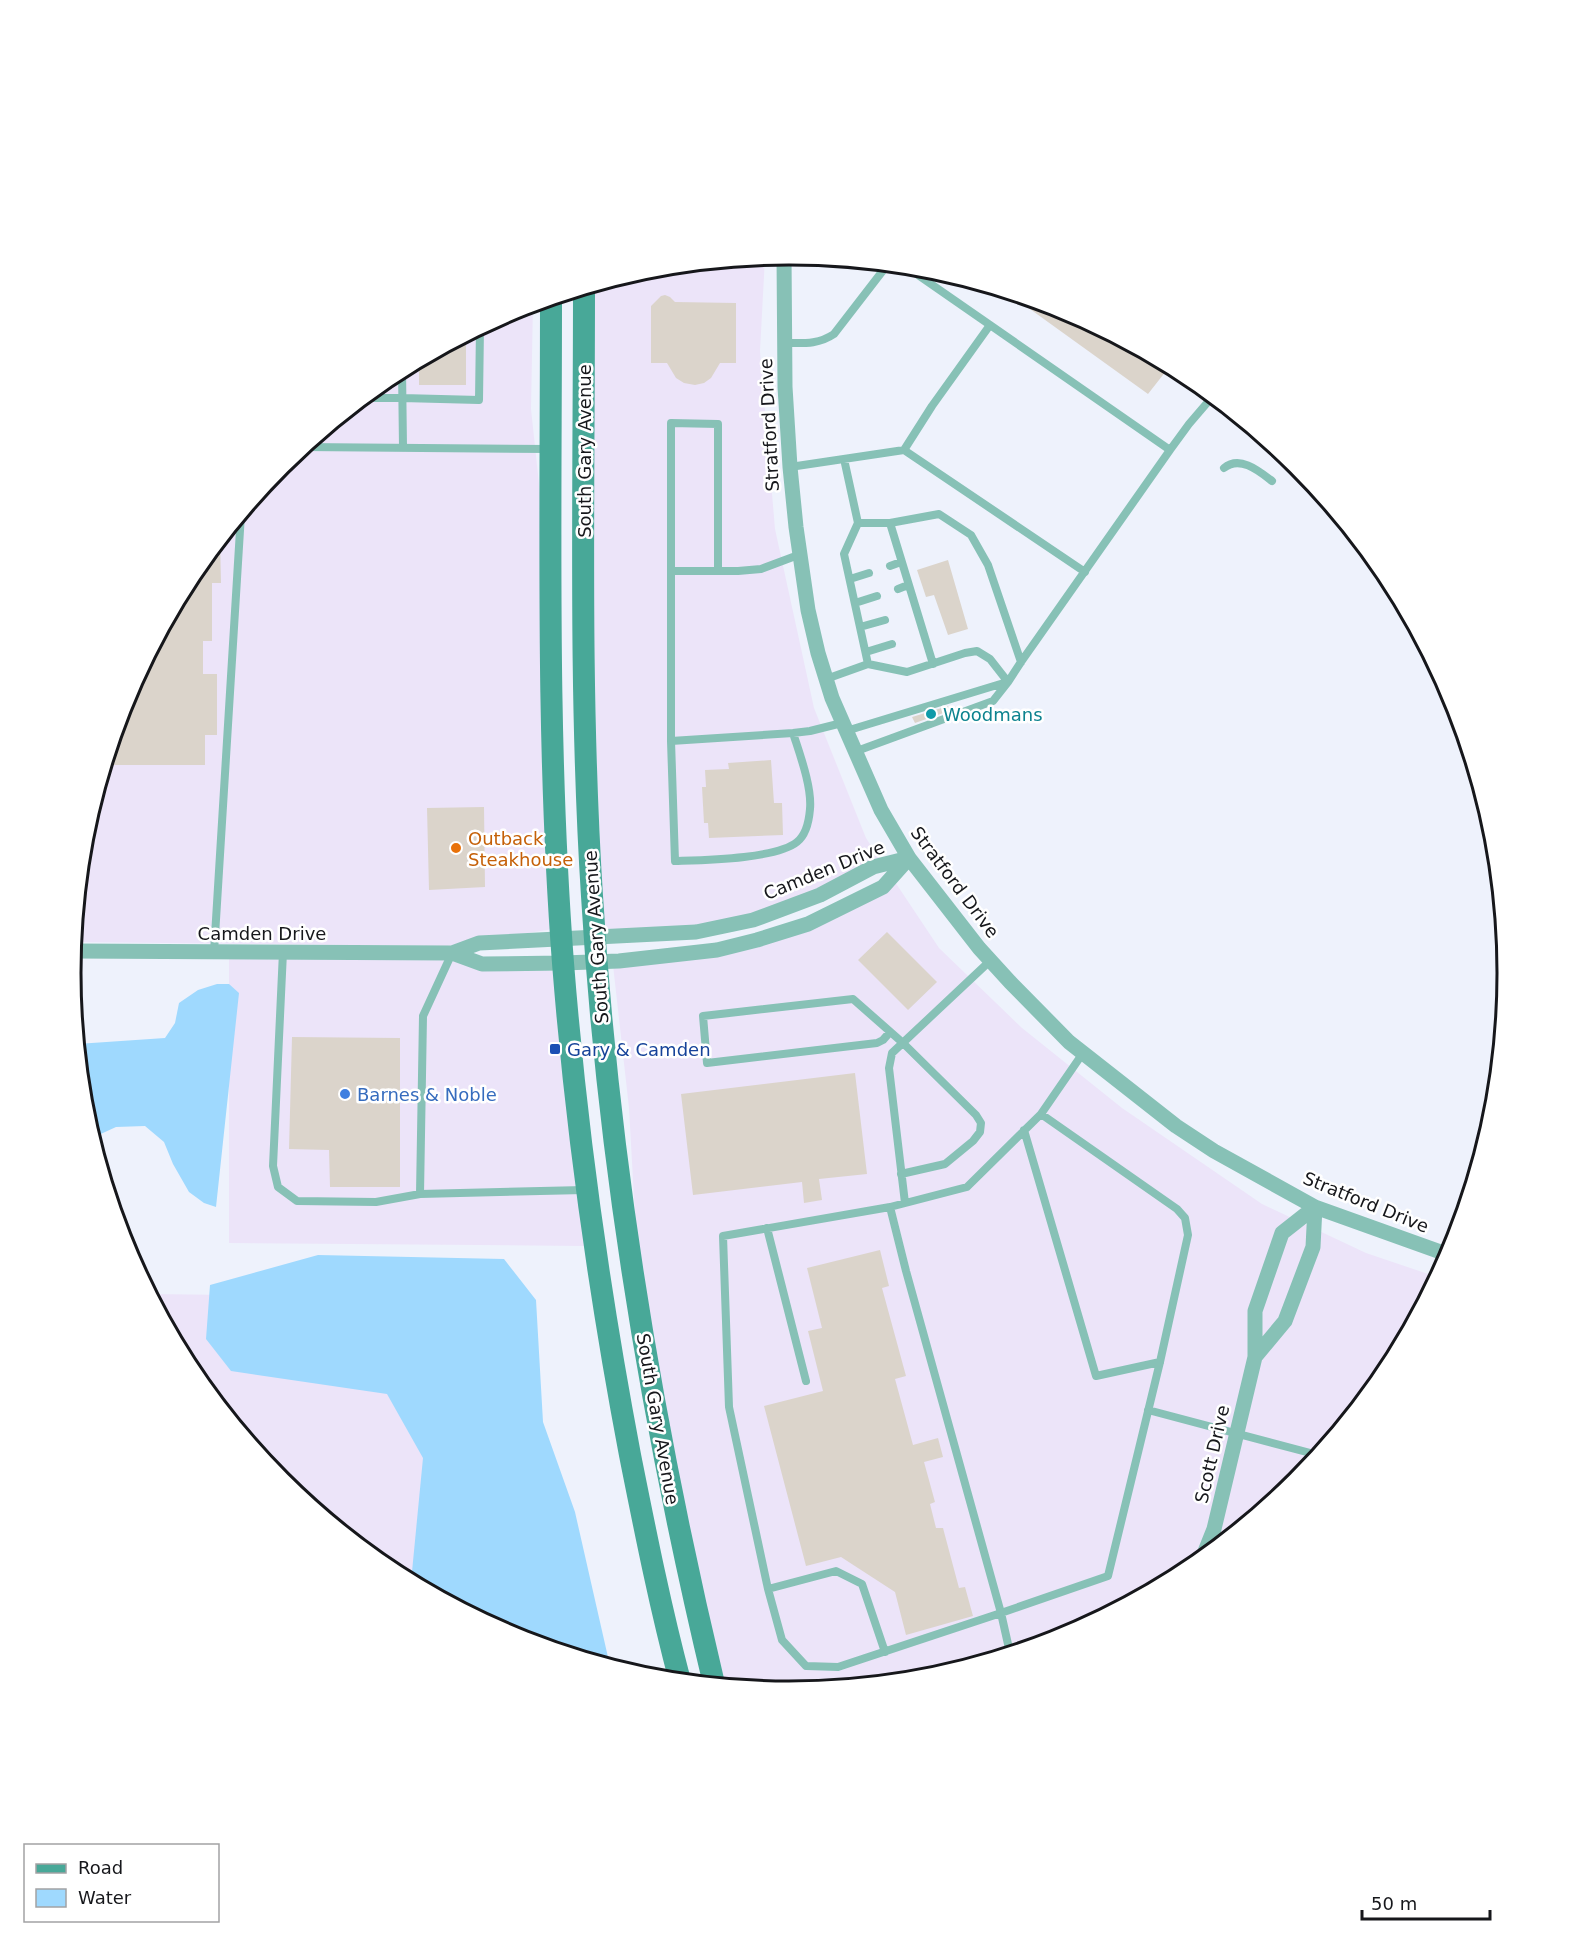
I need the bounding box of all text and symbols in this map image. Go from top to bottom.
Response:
street label: Stratford Drive [755,358,783,492]
street label: South Gary Avenue [574,364,595,538]
place label: Woodmans [943,704,1043,725]
marker: Woodmans [924,707,938,721]
street label: Stratford Drive [906,822,1004,942]
place label: Outback Steakhouse [468,828,573,870]
street label: Camden Drive [760,836,888,904]
marker: Outback Steakhouse [449,841,463,855]
street label: South Gary Avenue [579,850,613,1024]
street label: Camden Drive [198,923,326,944]
place label: Gary & Camden [567,1039,711,1060]
marker: Gary & Camden [548,1042,562,1056]
place label: Barnes & Noble [357,1084,497,1105]
marker: Barnes & Noble [338,1087,352,1101]
street label: Stratford Drive [1300,1167,1432,1237]
street label: South Gary Avenue [633,1332,683,1506]
street label: Scott Drive [1191,1403,1233,1505]
legend [24,1844,219,1922]
text: Road [78,1857,123,1878]
scale bar [1362,1883,1490,1921]
text: Water [78,1887,132,1908]
text: 50 m [1371,1893,1417,1914]

